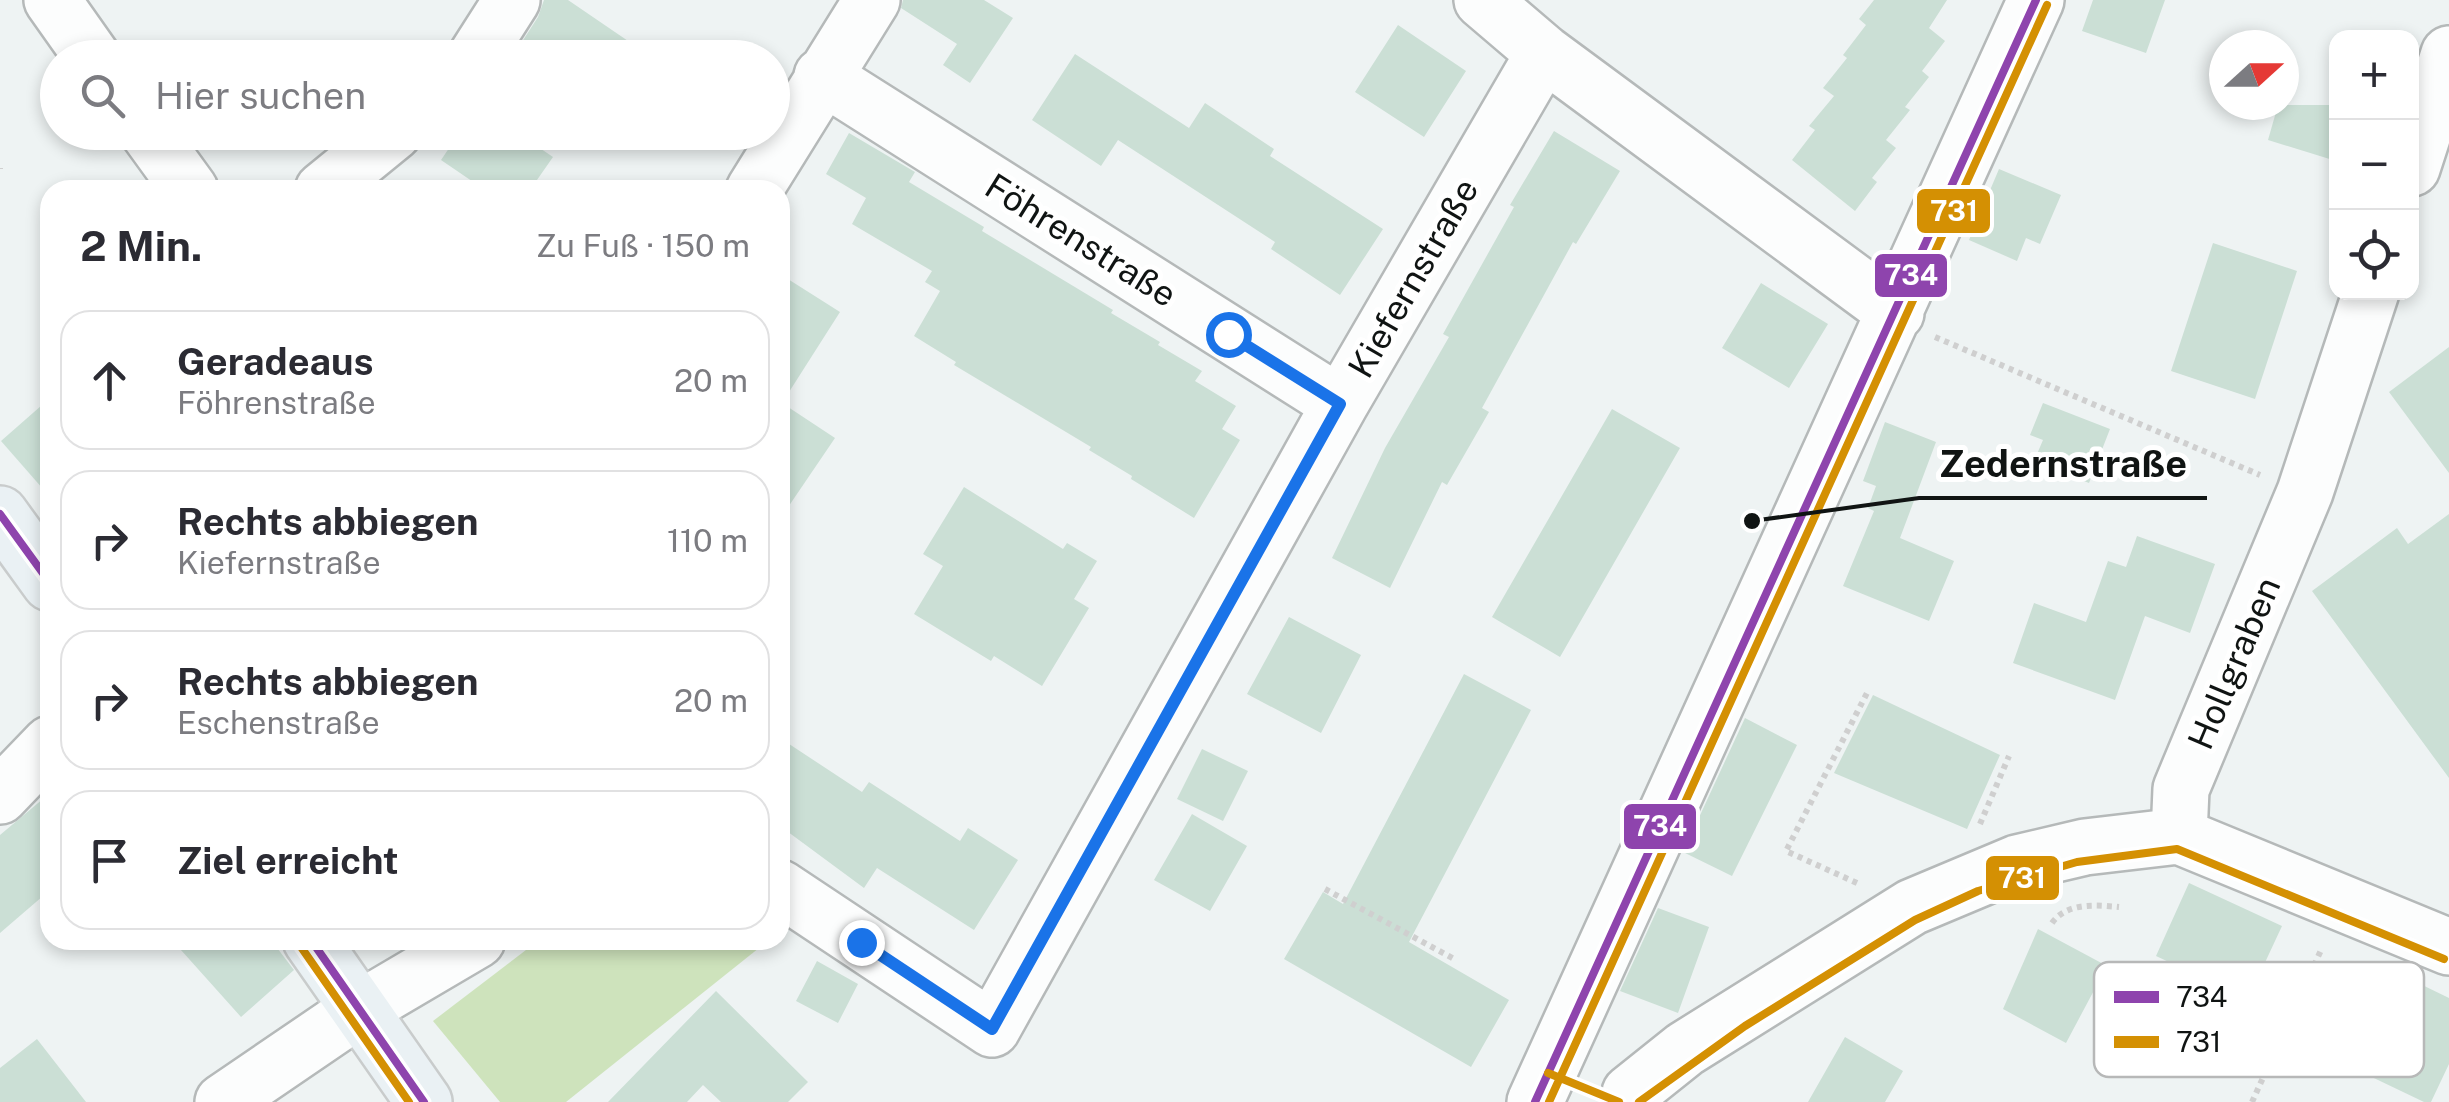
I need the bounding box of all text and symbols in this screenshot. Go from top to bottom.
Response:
north arrow [2209,30,2299,120]
map controls [2329,30,2419,300]
button: + [2329,30,2419,120]
search box [40,40,790,150]
icon: search [75,68,130,123]
text: Hier suchen [155,73,366,118]
button: − [2329,120,2419,210]
street label: Föhrenstraße [978,165,1184,315]
street label: Kiefernstraße [1340,171,1486,385]
line badge: 731 [1915,187,1992,235]
text: 731 [1930,194,1978,227]
button: locate [2329,210,2419,300]
text: 2 Min. [80,221,202,270]
text: Zu Fuß · 150 m [536,227,750,264]
line badge: 734 [1873,252,1949,299]
text: 734 [1884,258,1938,291]
route start [1206,312,1252,358]
text: Geradeaus [177,339,374,384]
icon: ahead [82,353,137,408]
text: 20 m [674,362,748,399]
text: Föhrenstraße [177,384,376,421]
callout: Zedernstraße [1919,430,2207,498]
text: Zedernstraße [1939,441,2187,486]
text: Rechts abbiegen [177,499,479,544]
icon: right [82,513,137,568]
text: 110 m [667,522,748,559]
text: Kiefernstraße [177,544,381,581]
street label: Hollgraben [2179,571,2289,755]
text: Rechts abbiegen [177,659,479,704]
icon: right [82,673,137,728]
text: 20 m [674,682,748,719]
text: Eschenstraße [177,704,380,741]
line badge: 734 [1622,802,1698,851]
text: 734 [1633,809,1687,842]
icon: arrive [82,833,137,888]
text: Ziel erreicht [177,838,399,883]
line badge: 731 [1984,854,2061,902]
text: 731 [1998,861,2046,894]
route end [839,920,885,966]
legend [2094,962,2424,1077]
text: 734 [2176,980,2227,1013]
text: 731 [2176,1025,2221,1058]

